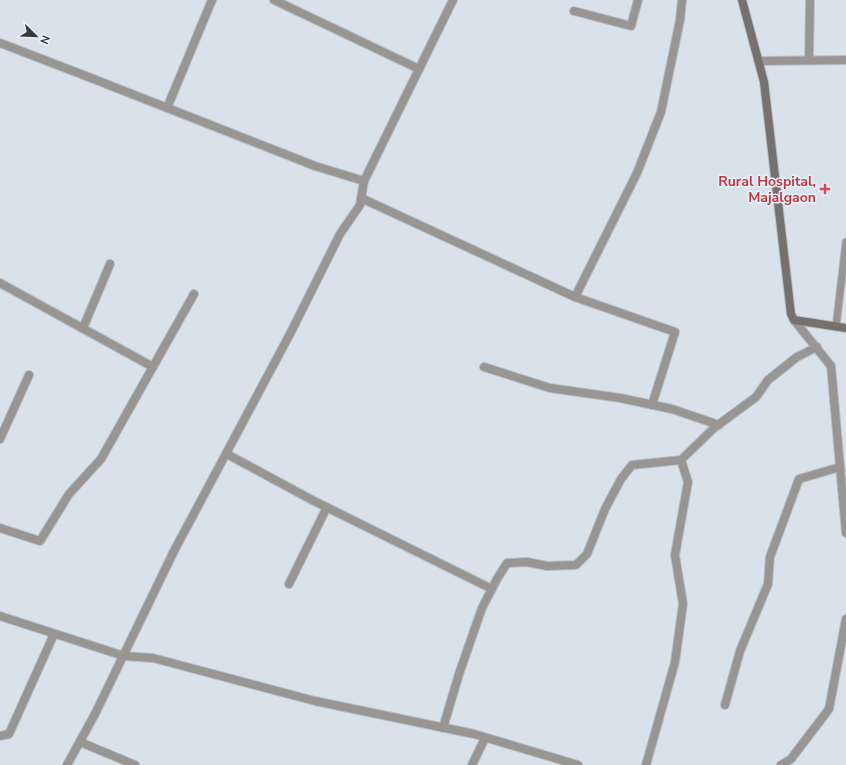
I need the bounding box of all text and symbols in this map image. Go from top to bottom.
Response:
north arrow [16,16,56,56]
text: N [36,33,53,46]
place label: Rural Hospital, Majalgaon [718,172,816,207]
marker: Rural Hospital, Majalgaon [819,183,831,195]

